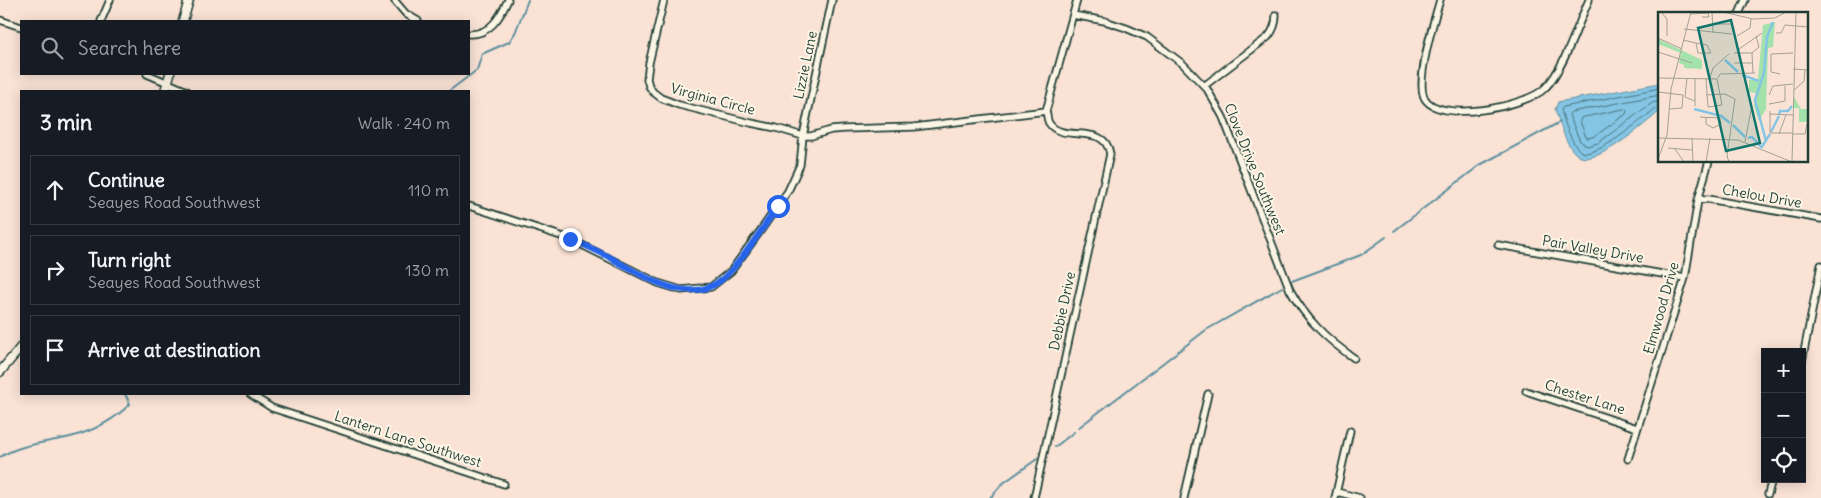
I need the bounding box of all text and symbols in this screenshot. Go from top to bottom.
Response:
inset map [1658,12,1808,162]
search box [20,20,470,75]
street label: Lizzie Lane [789,29,821,101]
icon: search [38,34,66,62]
text: Search here [78,36,181,60]
street label: Virginia Circle [669,79,757,119]
street label: Clove Drive Southwest [1220,100,1290,238]
text: 3 min [40,109,92,136]
text: Walk · 240 m [358,113,450,133]
text: Continue [88,168,165,192]
icon: ahead [41,176,69,204]
text: 110 m [408,180,449,200]
street label: Chelou Drive [1721,180,1803,212]
text: Seayes Road Southwest [88,192,260,212]
route start [767,195,790,218]
route end [559,228,582,251]
street label: Pair Valley Drive [1541,231,1645,267]
text: Turn right [88,248,171,272]
icon: right [41,256,69,284]
text: 130 m [405,260,449,280]
street label: Elmwood Drive [1639,260,1683,356]
street label: Debbie Drive [1045,270,1079,352]
text: Seayes Road Southwest [88,272,260,292]
icon: arrive [41,336,69,364]
text: Arrive at destination [88,338,261,362]
map controls [1761,348,1806,483]
button: + [1761,348,1806,393]
street label: Chester Lane [1542,376,1628,418]
button: − [1761,393,1806,438]
street label: Lantern Lane Southwest [332,407,484,471]
button: locate [1761,438,1806,483]

